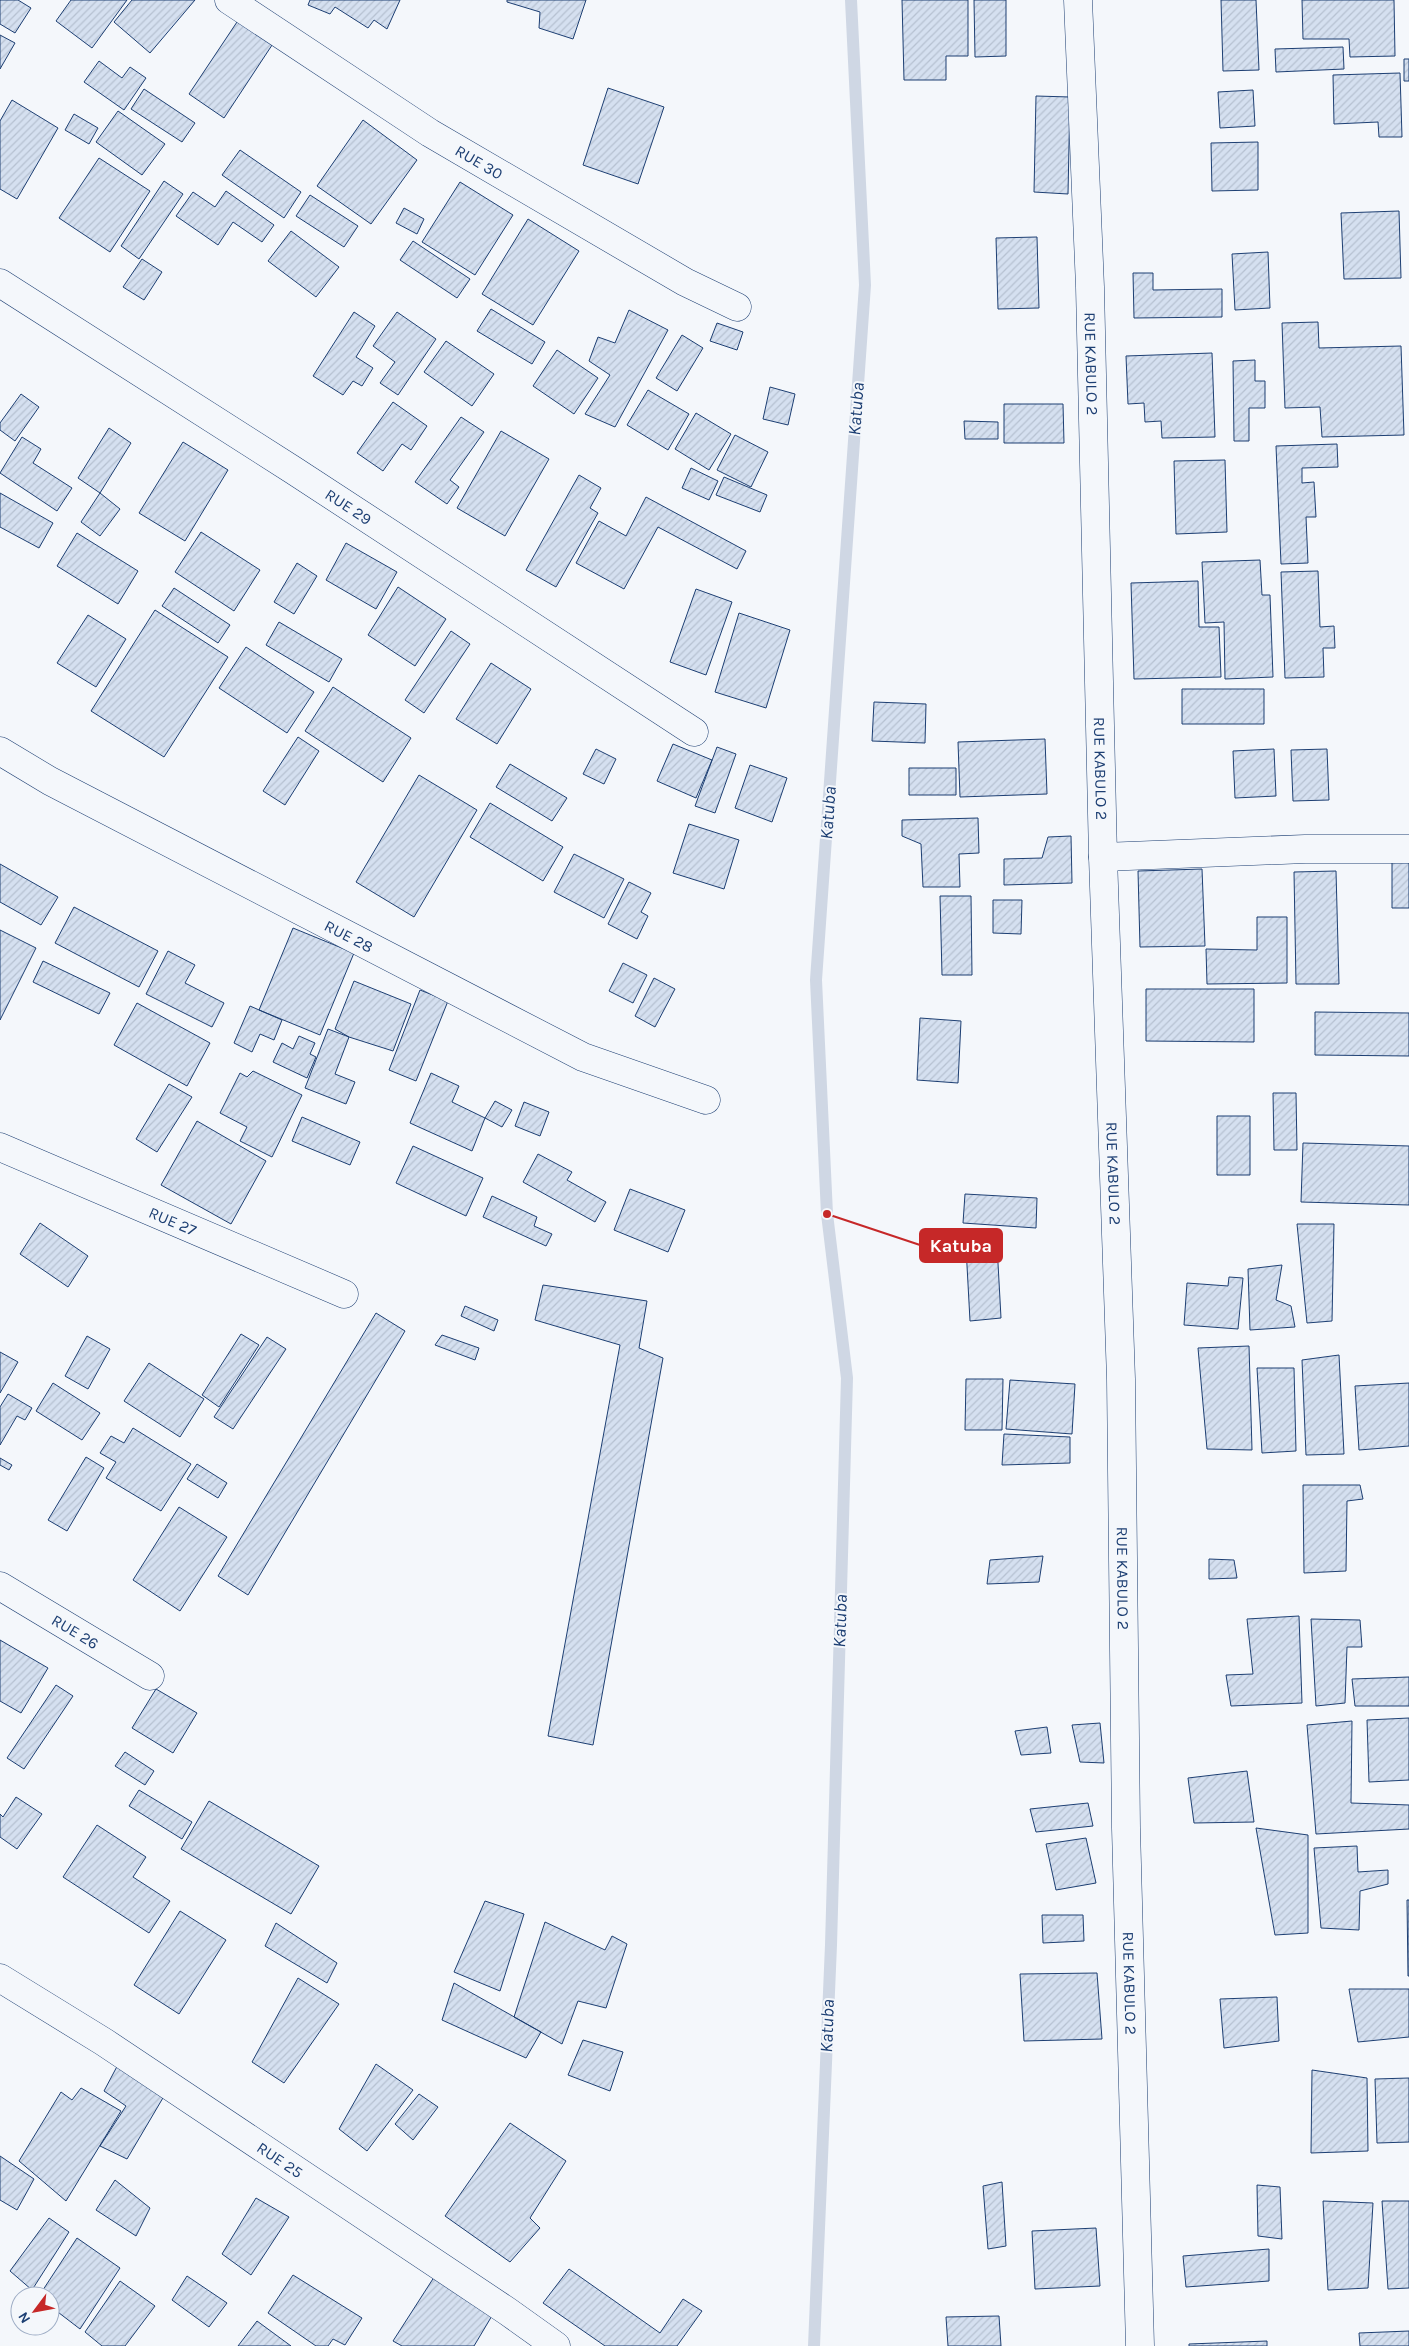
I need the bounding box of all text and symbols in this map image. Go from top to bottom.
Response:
street label: RUE 30 [452,140,506,183]
street label: RUE KABULO 2 [1081,312,1102,416]
water label: Katuba [843,382,869,436]
street label: RUE 29 [322,484,375,528]
street label: RUE KABULO 2 [1090,717,1112,820]
water label: Katuba [815,786,841,840]
street label: RUE 28 [321,915,377,956]
street label: RUE KABULO 2 [1103,1121,1125,1225]
street label: RUE 27 [146,1202,200,1240]
callout: Katuba [920,1229,1002,1262]
text: Katuba [930,1235,992,1257]
street label: RUE KABULO 2 [1113,1527,1133,1630]
water label: Katuba [828,1594,852,1648]
street label: RUE 26 [48,1610,102,1653]
street label: RUE KABULO 2 [1119,1931,1141,2035]
water label: Katuba [815,1999,839,2053]
street label: RUE 25 [254,2137,307,2182]
north arrow [10,2286,60,2336]
text: N [15,2309,34,2326]

